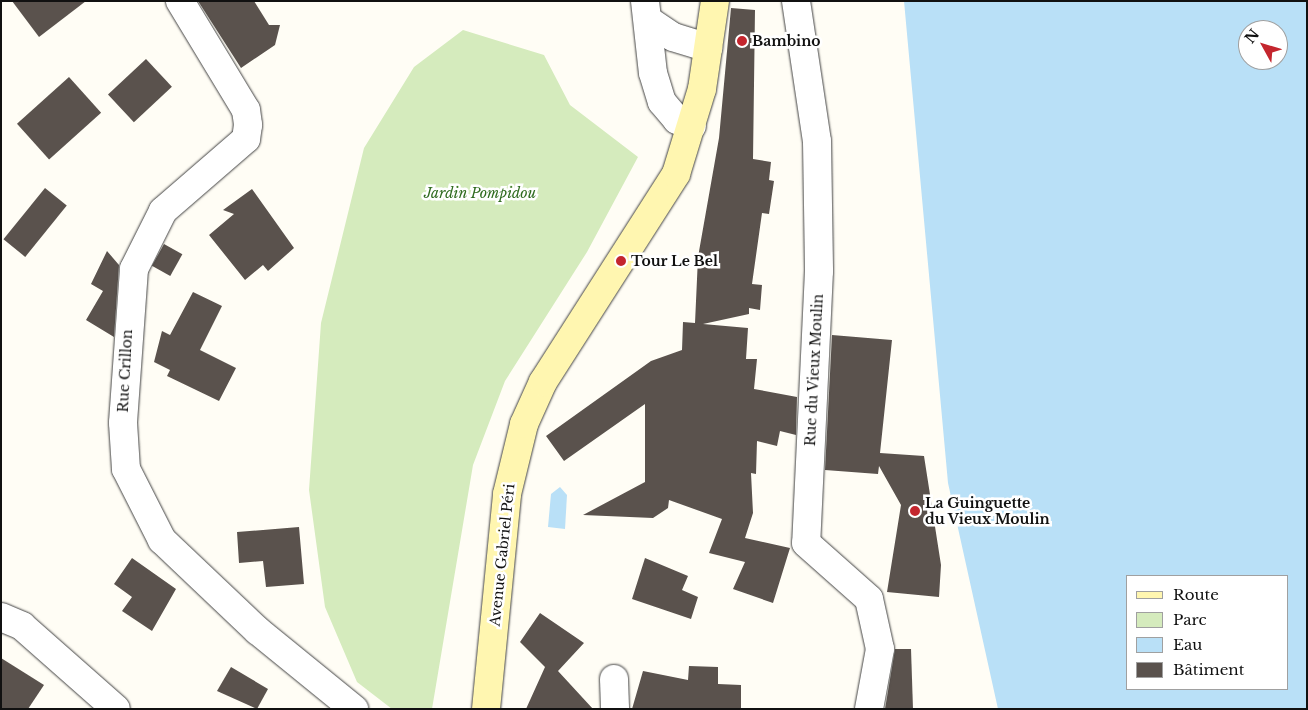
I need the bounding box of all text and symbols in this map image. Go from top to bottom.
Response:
north arrow [1238,20,1288,70]
text: N [1241,25,1263,47]
place label: Bambino [752,33,821,49]
marker: Bambino [736,35,748,47]
park label: Jardin Pompidou [424,185,536,201]
place label: Tour Le Bel [631,253,718,269]
marker: Tour Le Bel [615,255,627,267]
street label: Rue du Vieux Moulin [802,293,826,447]
street label: Rue Crillon [114,329,136,413]
street label: Avenue Gabriel Péri [486,483,518,627]
place label: La Guinguette du Vieux Moulin [925,495,1050,528]
marker: La Guinguette du Vieux Moulin [909,505,921,517]
legend [1126,575,1288,690]
text: Route [1173,585,1219,604]
text: Parc [1173,610,1206,629]
text: Eau [1173,635,1202,654]
text: Bâtiment [1173,660,1244,679]

